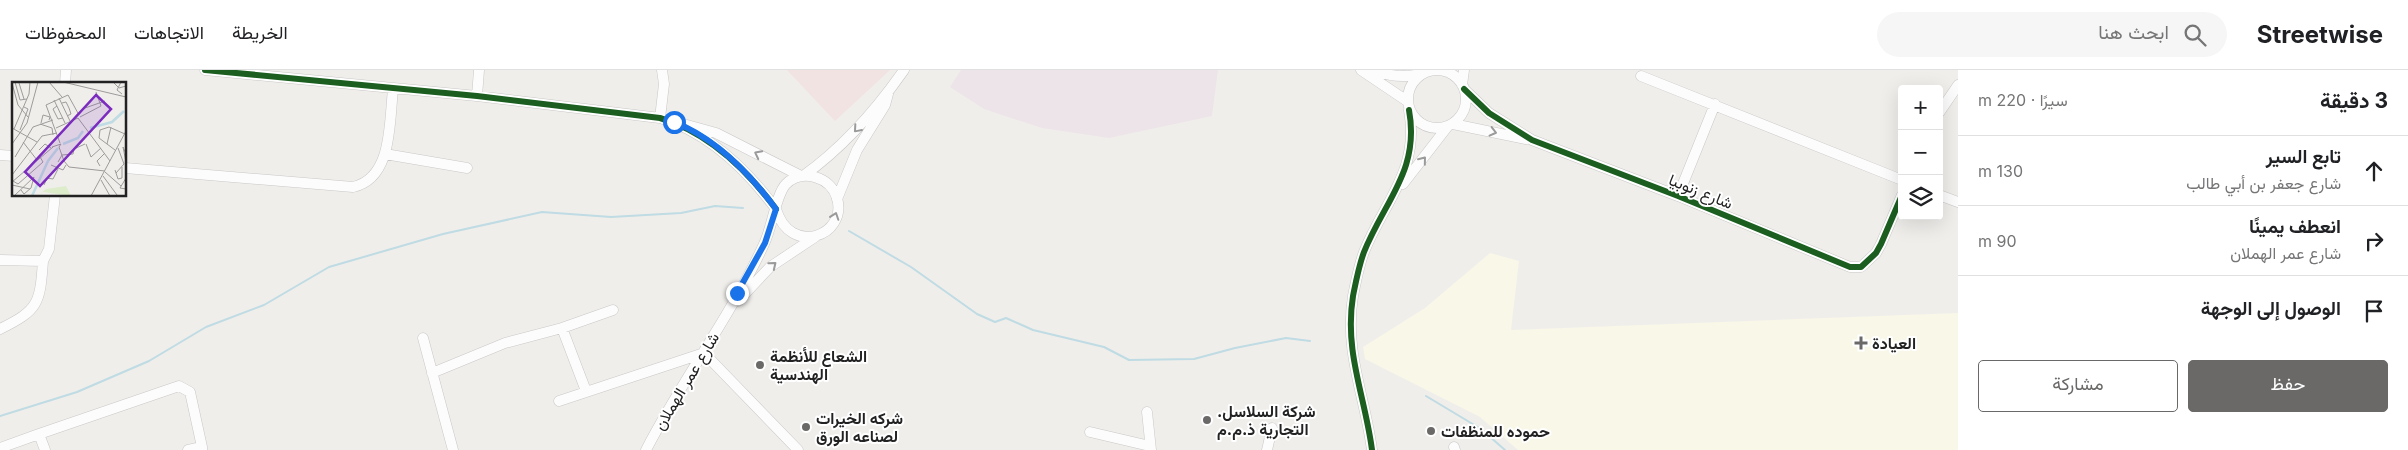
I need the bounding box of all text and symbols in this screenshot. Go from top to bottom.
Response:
search box [1877,12,2227,57]
text: Streetwise [2257,20,2383,49]
text: ابحث هنا [2098,21,2169,44]
icon: search [2181,21,2209,49]
text: المحفوظات [25,22,106,43]
text: الاتجاهات [134,22,204,43]
text: الخريطة [232,22,288,43]
inset map [12,82,126,196]
map controls [1898,85,1943,220]
button: + [1898,85,1943,130]
text: 3 دقيقة [2320,88,2388,113]
text: سيرًا · 220 m [1978,90,2068,110]
route start [663,111,686,134]
one-way arrow [854,123,863,132]
one-way arrow [1488,126,1497,137]
button: − [1898,130,1943,175]
text: تابع السير [2266,145,2341,168]
one-way arrow [754,150,763,160]
one-way arrow [1417,157,1425,166]
icon: ahead [2360,157,2388,185]
text: 130 m [1978,161,2023,181]
street label: شارع زنوبيا [1665,169,1736,215]
text: شارع جعفر بن أبي طالب [2186,173,2341,193]
button: layers [1898,175,1943,220]
one-way arrow [830,212,840,221]
text: انعطف يمينًا [2249,215,2341,238]
icon: right [2360,227,2388,255]
text: 90 m [1978,231,2017,251]
text: شارع عمر الهملان [2230,243,2341,263]
one-way arrow [767,263,776,271]
route end [726,282,749,305]
text: الوصول إلى الوجهة [2201,297,2341,320]
icon: arrive [2360,297,2388,325]
street label: شارع عمر الهملان [649,328,725,435]
place label: العيادة [1872,333,1916,353]
marker: العيادة [1854,336,1868,350]
place label: الشعاع للأنظمة الهندسية [770,346,867,385]
marker: الشعاع للأنظمة الهندسية [754,359,766,371]
button: مشاركة [1978,360,2178,412]
button: حفظ [2188,360,2388,412]
place label: .شركة السلاسل التجارية ذ.م.م [1217,401,1316,440]
place label: شركه الخيرات لصناعه الورق [816,408,903,447]
marker: .شركة السلاسل التجارية ذ.م.م [1201,414,1213,426]
marker: شركه الخيرات لصناعه الورق [800,421,812,433]
place label: حموده للمنظفات [1441,421,1550,442]
marker: حموده للمنظفات [1425,425,1437,437]

